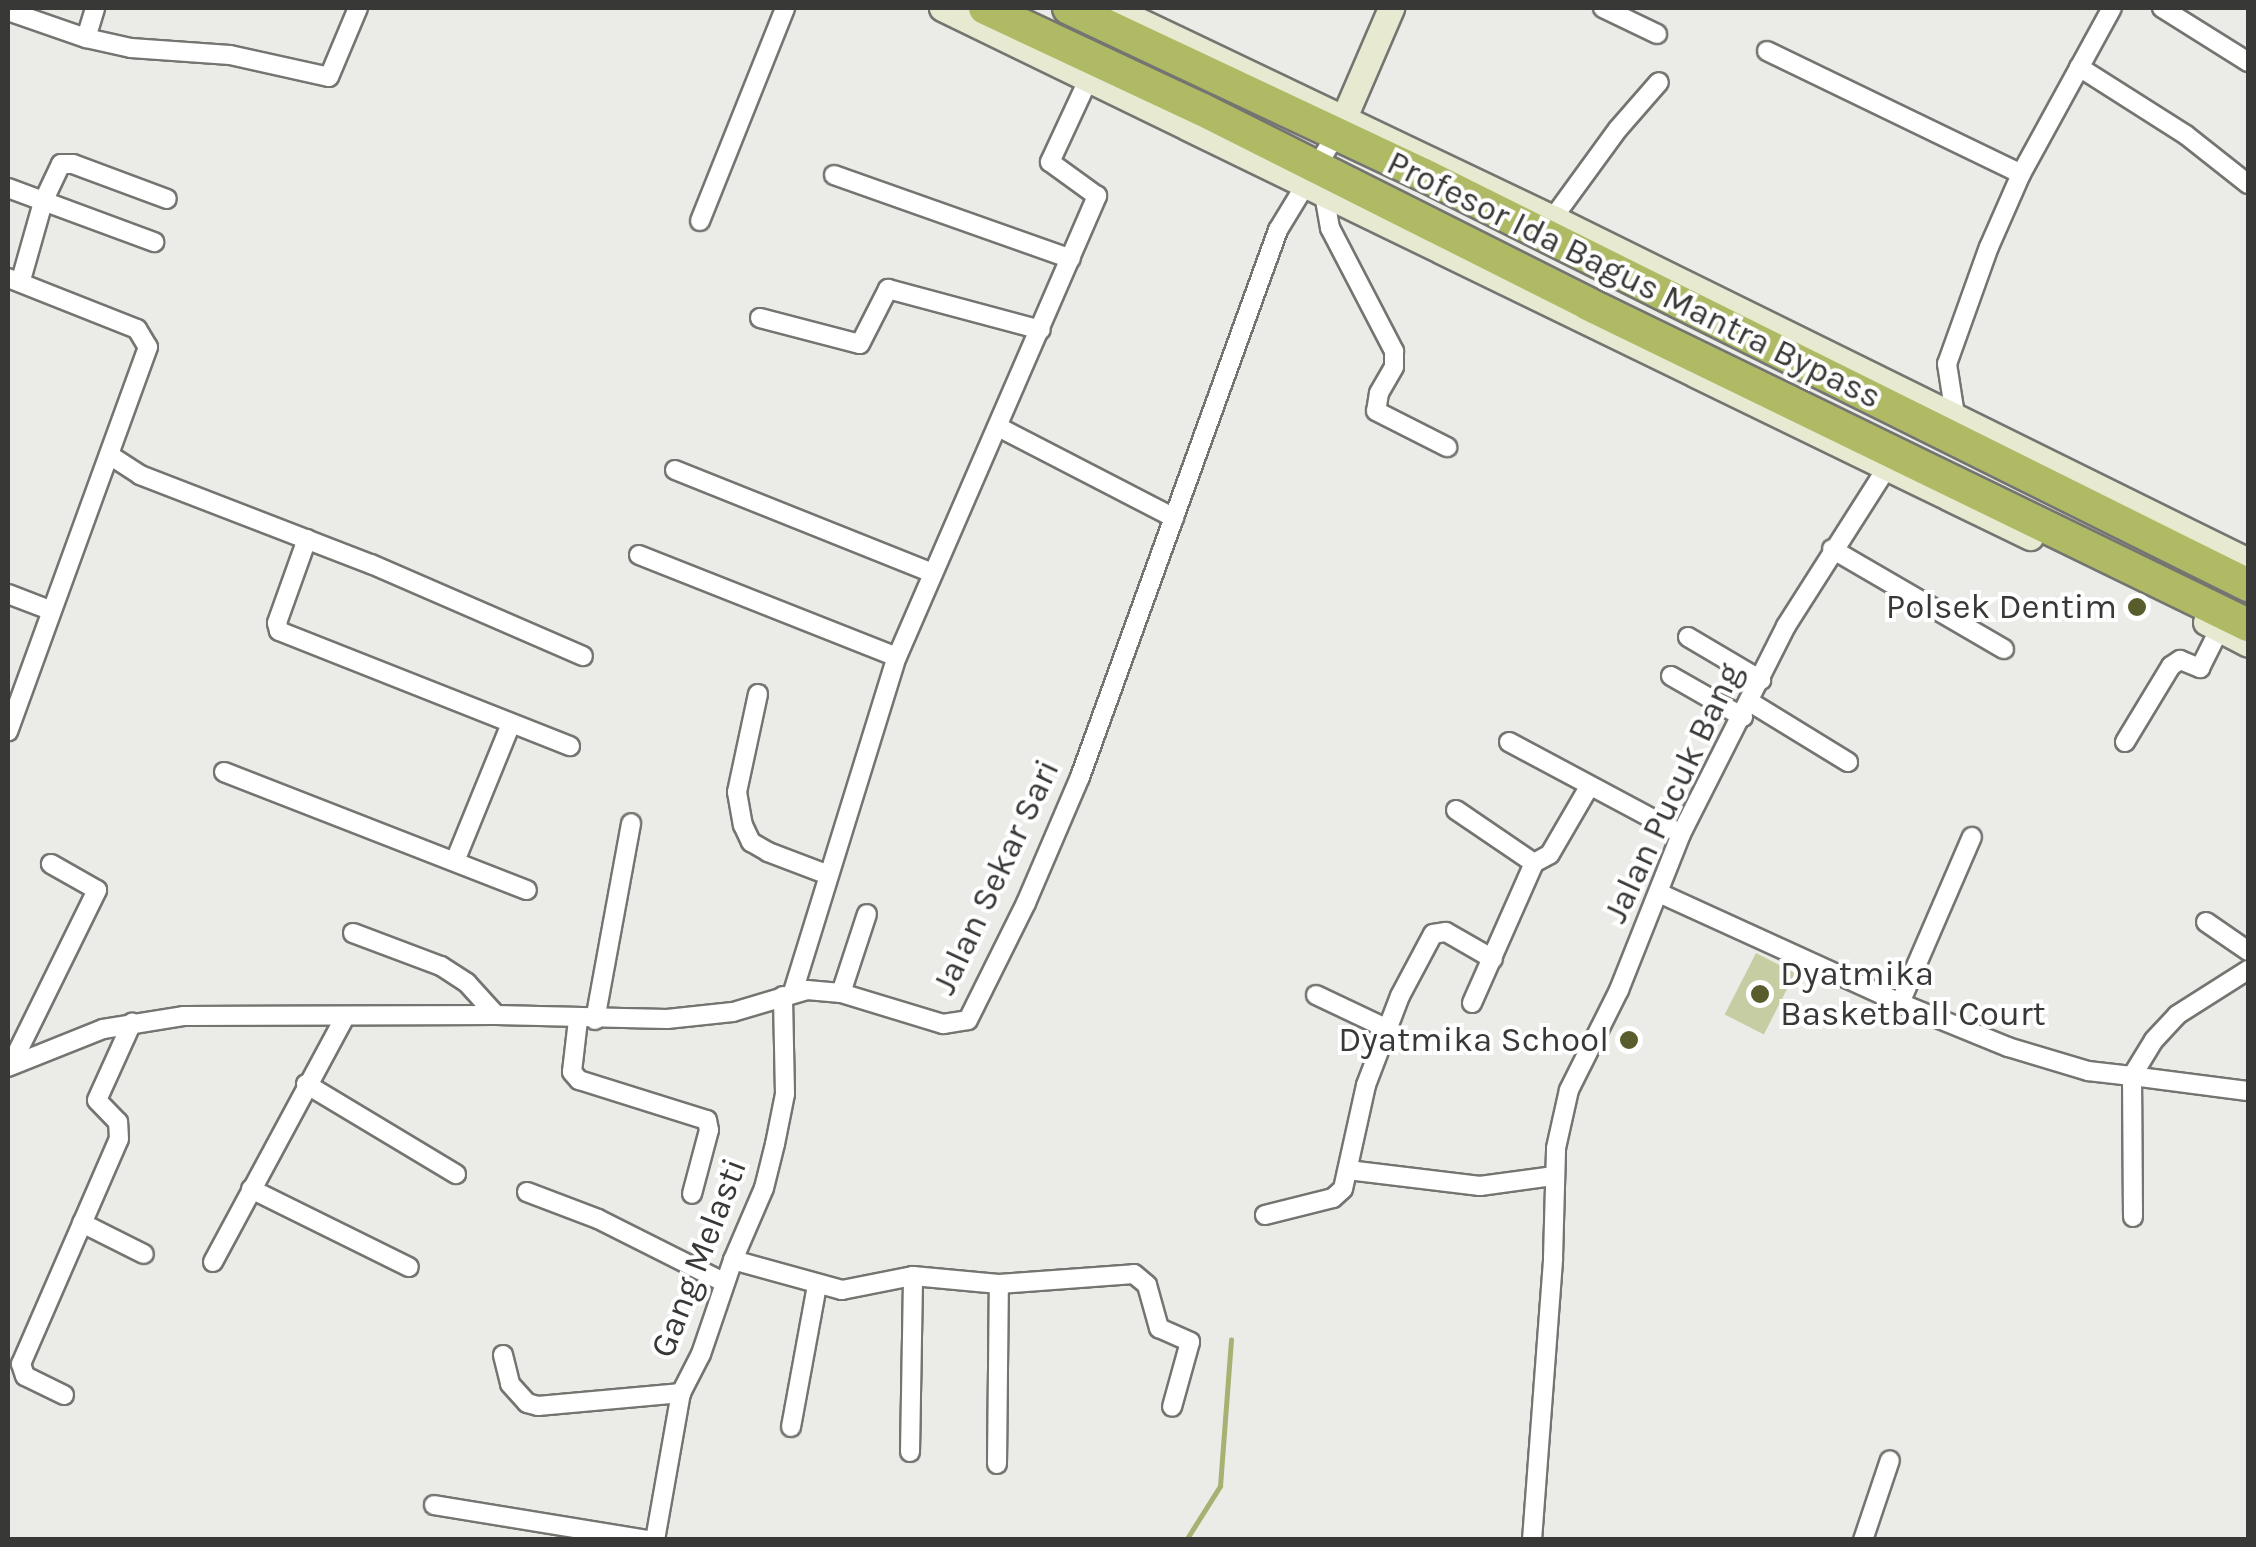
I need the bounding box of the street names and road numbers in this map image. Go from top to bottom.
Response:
street label: Profesor Ida Bagus Mantra Bypass [1380,142,1888,418]
street label: Jalan Pucuk Bang [1594,656,1752,930]
street label: Jalan Sekar Sari [923,753,1069,1001]
street label: Gang Melasti [642,1153,756,1363]

